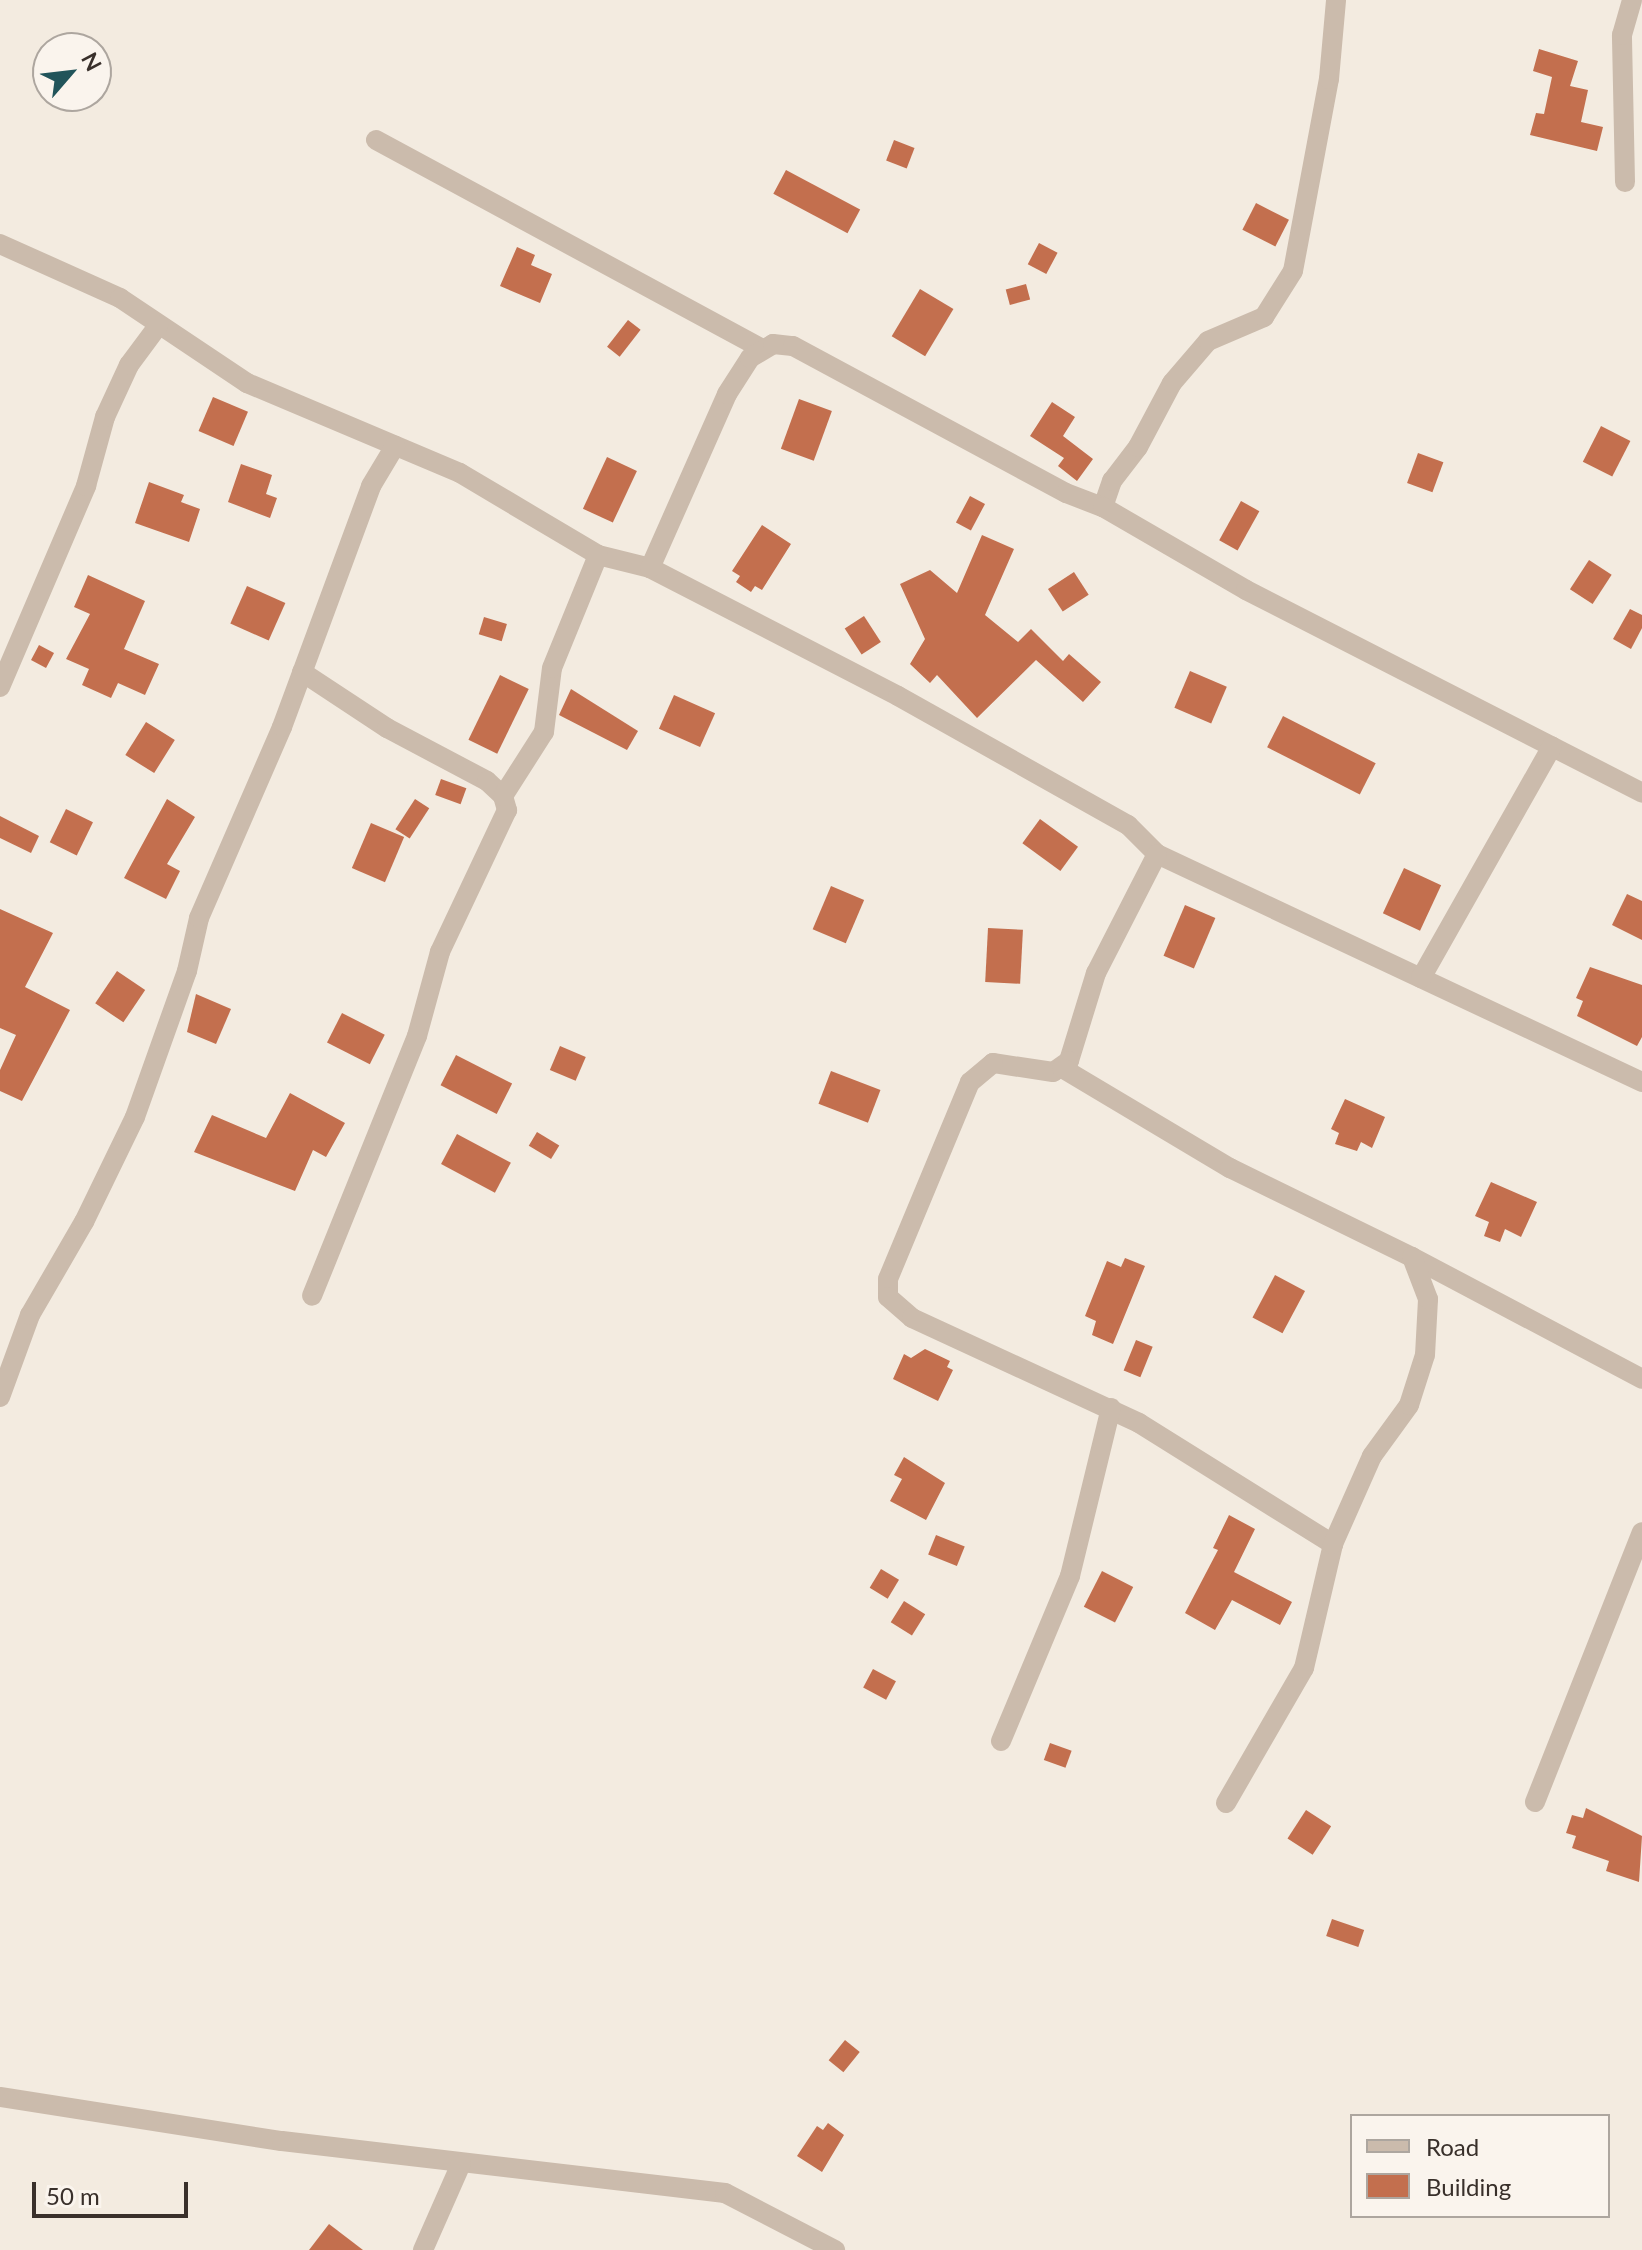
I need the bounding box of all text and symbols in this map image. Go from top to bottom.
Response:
north arrow [32,32,112,112]
text: N [76,48,108,75]
legend [1350,2114,1610,2218]
text: Road [1426,2132,1479,2161]
scale bar [36,2166,192,2216]
text: Building [1426,2172,1511,2201]
text: 50 m [46,2181,100,2210]

